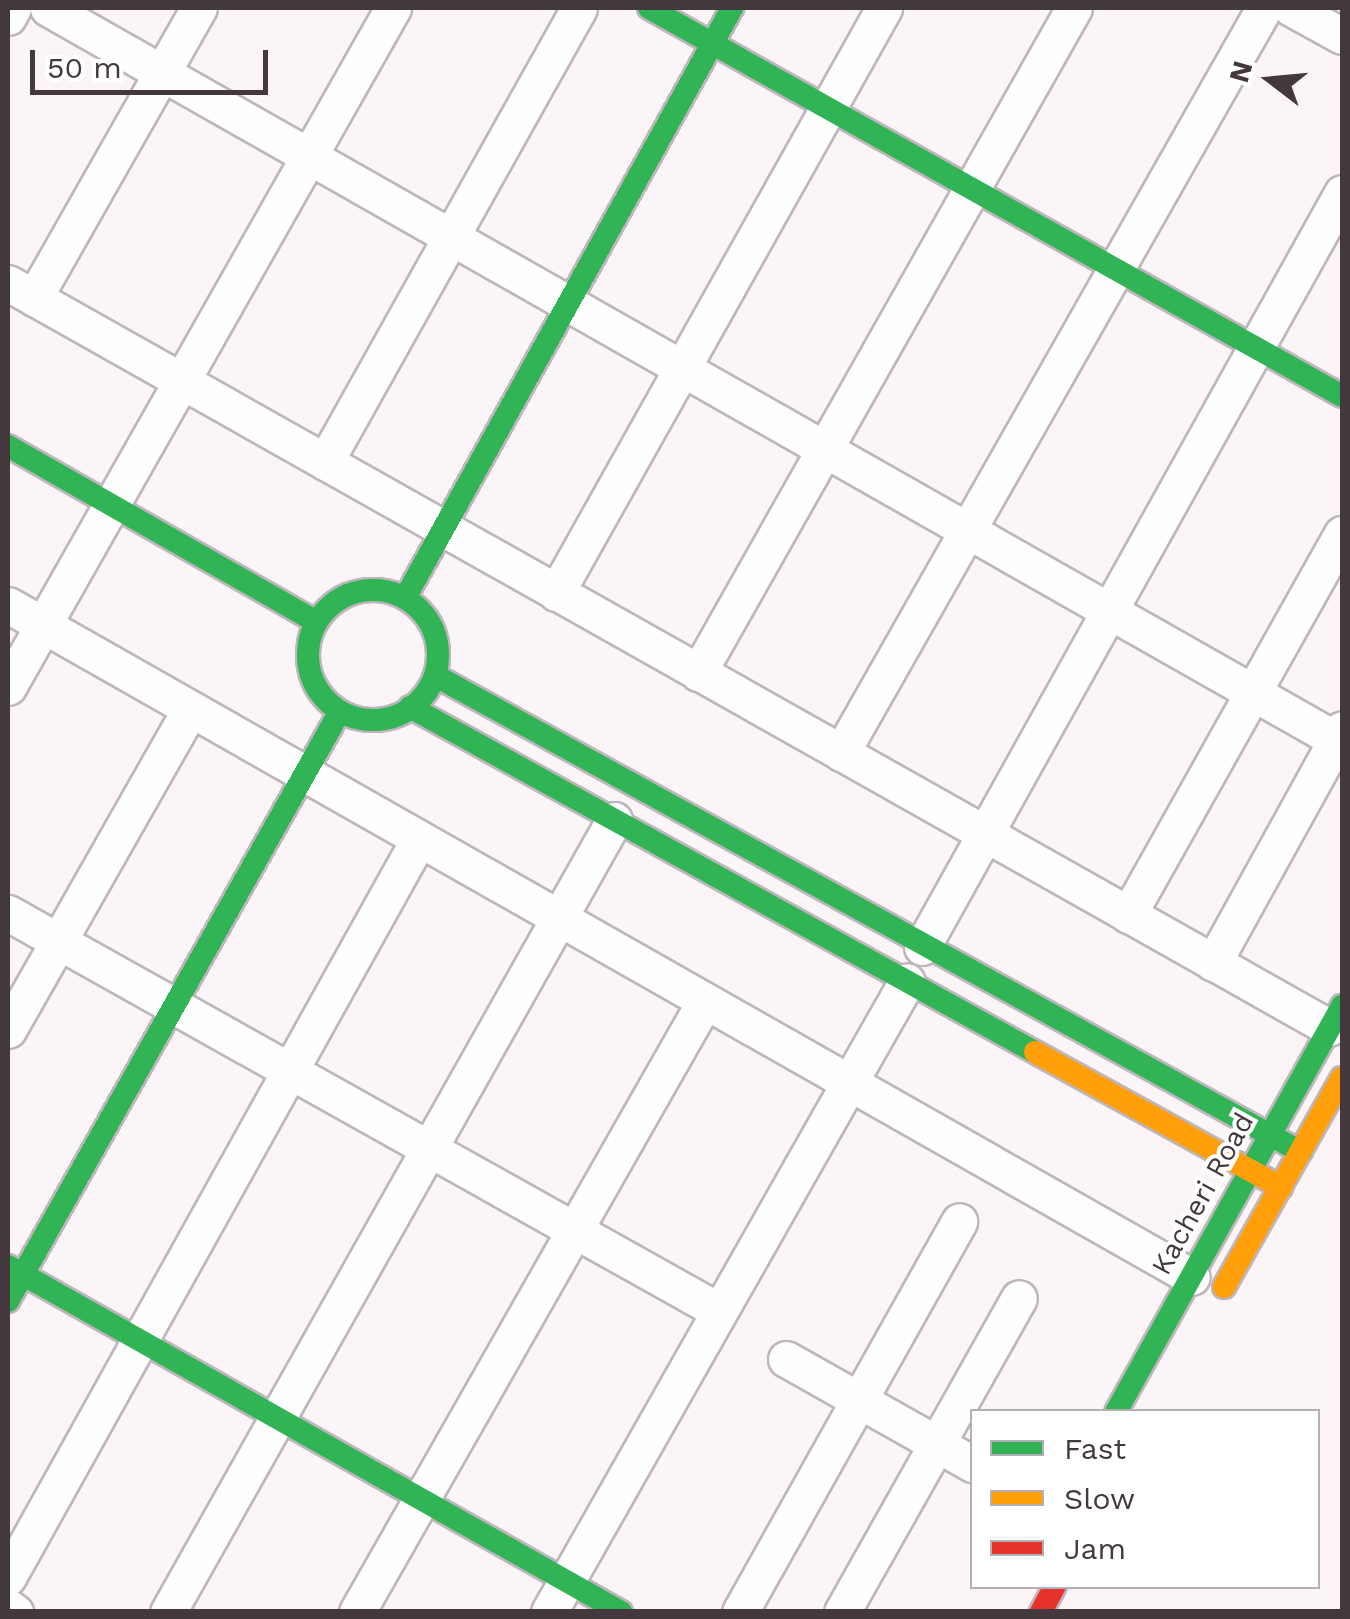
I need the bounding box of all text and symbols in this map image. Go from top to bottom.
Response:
scale bar [35,30,272,92]
north arrow [1220,30,1320,130]
text: 50 m [47,50,122,85]
text: N [1222,57,1259,86]
street label: Kacheri Road [1145,1107,1261,1281]
legend [970,1409,1320,1589]
text: Fast [1064,1431,1126,1466]
text: Slow [1064,1481,1135,1516]
text: Jam [1064,1531,1126,1566]

